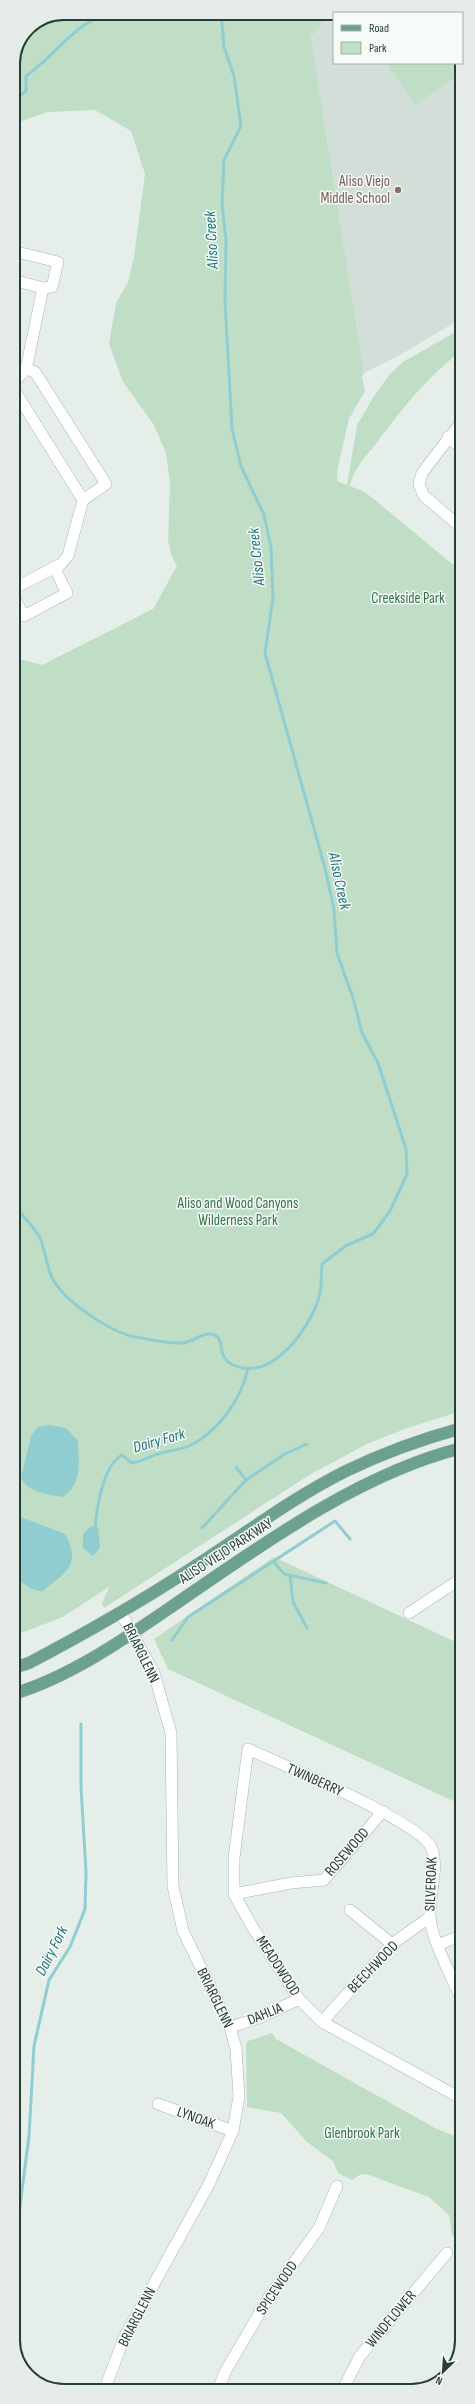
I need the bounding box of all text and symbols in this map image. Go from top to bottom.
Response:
legend [333,12,463,64]
text: Road [369,21,389,36]
text: Park [369,41,387,56]
place label: Aliso Viejo Middle School [321,172,390,208]
marker: Aliso Viejo Middle School [393,185,403,195]
water label: Aliso Creek [201,210,223,270]
water label: Aliso Creek [244,526,270,588]
park label: Creekside Park [371,589,445,608]
water label: Aliso Creek [323,850,355,912]
park label: Aliso and Wood Canyons Wilderness Park [177,1194,298,1230]
water label: Dairy Fork [131,1424,188,1457]
street label: ALISO VIEJO PARKWAY [175,1513,277,1589]
street label: BRIARGLENN [118,1620,164,1686]
street label: TWINBERRY [284,1759,347,1801]
street label: ROSEWOOD [321,1824,373,1880]
street label: SILVEROAK [421,1856,441,1912]
water label: Dairy Fork [32,1922,73,1979]
street label: MEADOWOOD [252,1932,304,2000]
street label: BEECHWOOD [343,1937,403,1997]
street label: BRIARGLENN [192,1965,238,2031]
street label: DAHLIA [245,1998,286,2030]
street label: LYNOAK [174,2102,218,2134]
park label: Glenbrook Park [324,2124,400,2143]
street label: SPICEWOOD [252,2257,302,2319]
street label: BRIARGLENN [114,2284,160,2350]
street label: WINDFLOWER [361,2286,421,2352]
north arrow [423,2352,463,2392]
text: N [433,2373,444,2388]

